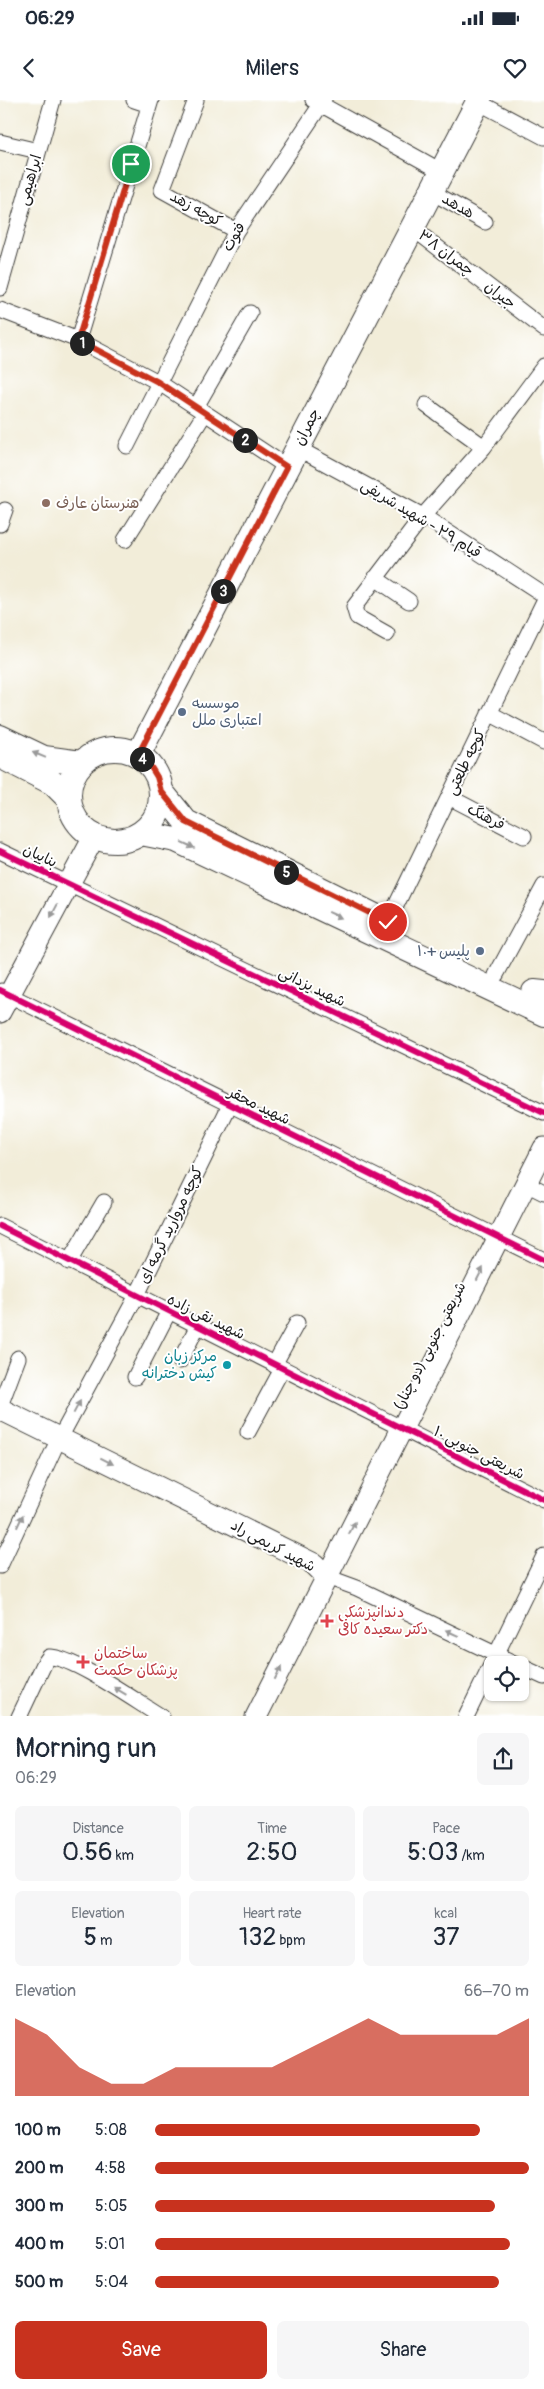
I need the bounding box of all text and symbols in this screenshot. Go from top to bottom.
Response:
text: 06:29 [25,6,75,30]
icon: back [15,54,43,82]
text: Milers [245,54,299,82]
icon: heart [501,54,529,82]
pin [110,143,152,185]
icon: arrive [117,150,145,178]
street label: ابراهیمی [14,152,46,208]
street label: کوچه زهد [167,187,225,231]
street label: هدهد [438,189,478,223]
street label: فتوت [218,219,250,255]
street label: چمران ۳۸ [414,226,478,280]
street label: جیران [481,277,519,313]
pin: 1 [70,330,94,356]
text: 1 [80,335,85,352]
street label: چمران [290,405,324,449]
pin: 2 [232,428,258,452]
text: 2 [242,432,249,449]
street label: قیام ۲۹ - شهید شریفی [357,476,485,563]
place label: هنرستان عارف [56,494,139,513]
marker: هنرستان عارف [40,497,52,509]
pin: 3 [210,578,236,604]
text: 3 [220,583,227,600]
place label: موسسه اعتباری ملل [192,694,262,730]
marker: موسسه اعتباری ملل [176,706,188,718]
street label: کوچه طلعتی [442,726,490,798]
pin: 4 [130,746,154,772]
one-way arrow [31,751,46,759]
text: 4 [138,751,147,768]
street label: فرهنگ [464,799,508,835]
street label: بناییان [20,840,60,872]
one-way arrow [181,842,195,850]
pin: 5 [274,860,298,884]
text: 5 [283,864,290,881]
pin [367,901,409,943]
one-way arrow [50,903,58,918]
icon: check [374,908,402,936]
one-way arrow [328,911,342,919]
place label: پلیس +۱۰ [417,942,470,961]
marker: پلیس +۱۰ [474,945,486,957]
street label: شهید یزدانی [275,963,349,1011]
street label: شهید محقر [223,1082,293,1129]
street label: کوچه مروارید گرمه ای [134,1163,208,1287]
one-way arrow [477,1267,485,1281]
street label: شریعتی جنوبی (دو چنار) [389,1279,471,1413]
street label: شهید نقی زاده [164,1290,248,1344]
place label: مرکز زبان کیش دخترانه [142,1347,217,1383]
marker: مرکز زبان کیش دخترانه [221,1359,233,1371]
one-way arrow [73,1400,82,1414]
street label: شریعتی جنوبی ۱۰ [430,1422,528,1484]
one-way arrow [100,1457,114,1465]
one-way arrow [17,1514,25,1528]
street label: شهید کریمی راد [227,1516,319,1576]
one-way arrow [348,1521,356,1535]
place label: دندانپزشکی دکتر سعیده کافی [338,1603,428,1639]
marker: دندانپزشکی دکتر سعیده کافی [320,1614,334,1628]
one-way arrow [445,1629,459,1637]
place label: ساختمان پزشکان حکمت [94,1644,178,1680]
marker: ساختمان پزشکان حکمت [76,1655,90,1669]
map controls [484,1656,529,1701]
button: locate [484,1656,529,1701]
one-way arrow [274,1666,282,1680]
one-way arrow [113,1687,126,1696]
text: Morning run [15,1731,157,1766]
button: share [477,1733,529,1785]
text: 06:29 [15,1768,57,1788]
text: Distance [72,1820,124,1837]
text: Time [257,1820,287,1837]
text: Pace [432,1820,460,1837]
text: 0.56 [62,1837,113,1868]
text: 2:50 [246,1837,298,1868]
text: 5:03 [407,1837,458,1868]
text: km [113,1847,134,1864]
text: /km [458,1847,485,1864]
text: Elevation [71,1905,125,1922]
text: Heart rate [242,1905,302,1922]
text: kcal [435,1905,457,1922]
text: 5 [83,1922,97,1953]
text: 132 [239,1922,276,1953]
text: 37 [432,1922,460,1953]
text: m [97,1932,113,1949]
text: bpm [276,1932,305,1949]
text: Elevation [15,1981,76,2001]
text: 66–70 m [464,1981,529,2001]
text: 100 m [15,2120,61,2140]
text: 5:08 [95,2120,127,2140]
text: 200 m [15,2158,63,2178]
text: 4:58 [95,2158,125,2178]
text: 300 m [15,2196,63,2216]
text: 5:05 [95,2196,128,2216]
text: 400 m [15,2234,64,2254]
text: 5:01 [95,2234,125,2254]
text: 500 m [15,2272,63,2292]
text: 5:04 [95,2272,128,2292]
button: Save [15,2321,267,2379]
button: Share [277,2321,529,2379]

